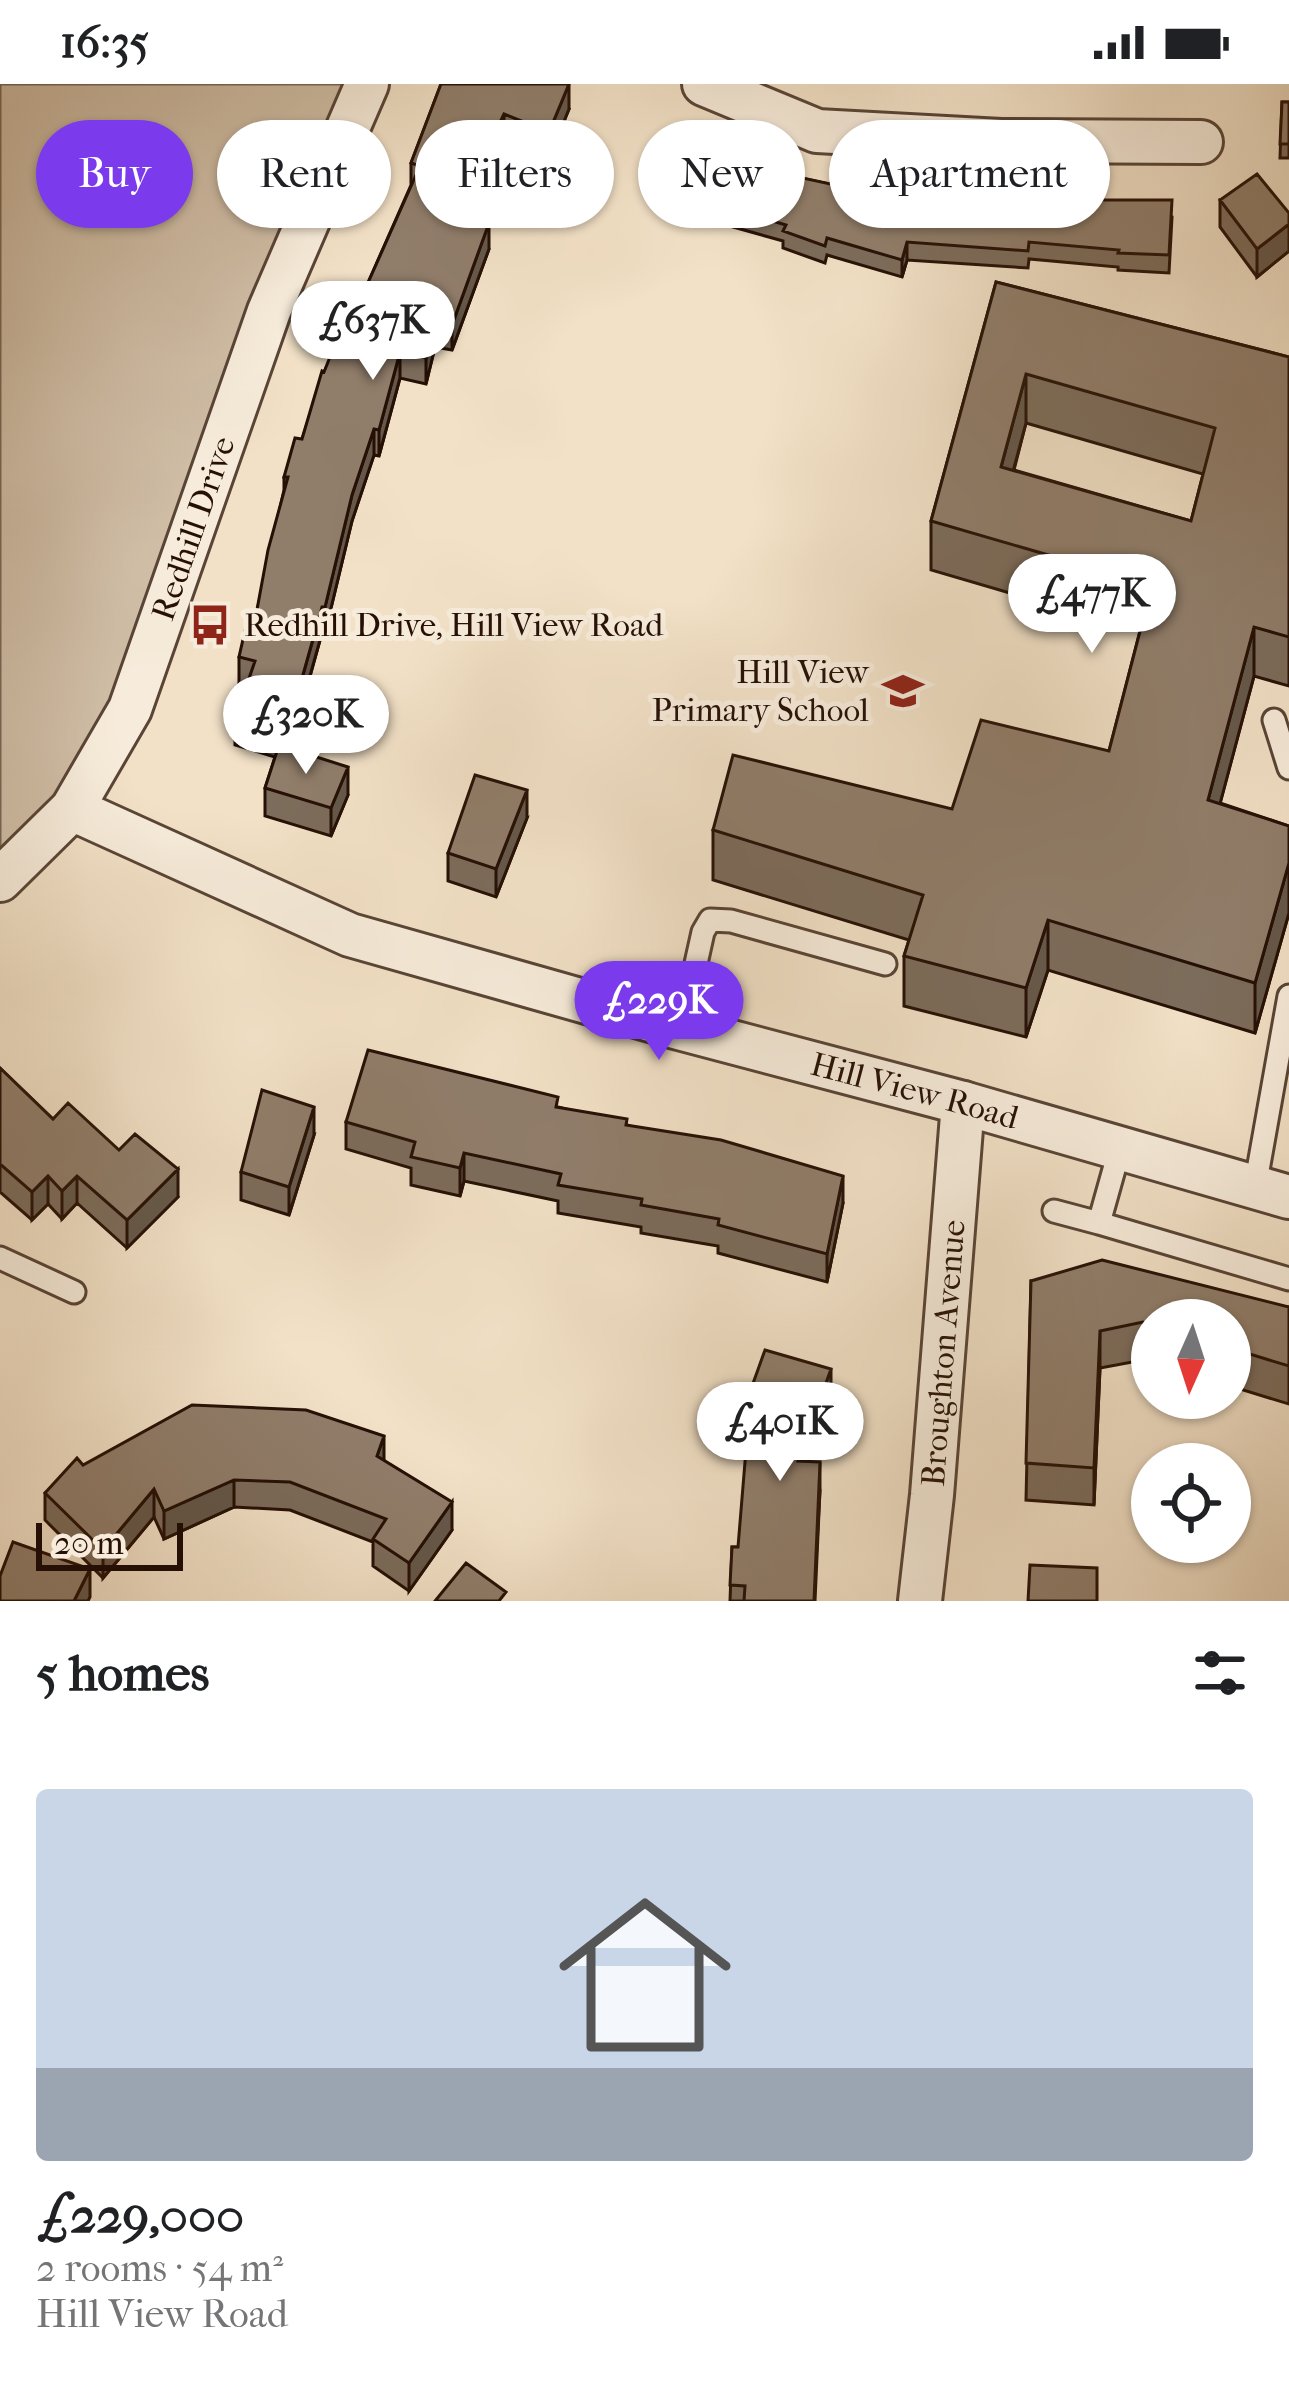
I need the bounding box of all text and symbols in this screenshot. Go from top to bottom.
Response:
text: 16:35 [60,16,149,69]
chip: Buy [36,120,193,228]
chip: Rent [217,120,391,228]
chip: Filters [415,120,614,228]
chip: New [638,120,805,228]
chip: Apartment [829,120,1110,228]
pin: £637K [289,281,457,383]
text: £637K [318,297,428,343]
street label: Redhill Drive [143,431,243,626]
pin: £477K [1008,554,1176,656]
text: £477K [1035,570,1149,616]
bus stop icon: Redhill Drive, Hill View Road [187,602,233,648]
place label: Redhill Drive, Hill View Road [244,606,664,645]
place label: Hill View Primary School [652,653,870,730]
school or university icon: Hill View Primary School [880,668,926,714]
pin: £320K [222,675,390,777]
text: £320K [250,691,362,737]
pin: £229K [575,961,743,1063]
text: £229K [602,977,716,1023]
street label: Hill View Road [807,1044,1024,1138]
street label: Broughton Avenue [913,1218,973,1488]
north arrow [1131,1299,1251,1419]
map controls [1131,1299,1251,1563]
pin: £401K [696,1382,864,1484]
text: £401K [724,1398,836,1444]
button: locate [1131,1443,1251,1563]
scale bar [36,1517,183,1570]
text: 20 m [54,1524,124,1563]
icon: filters [1187,1640,1253,1706]
text: 5 homes [36,1643,209,1703]
icon: home [537,1867,753,2083]
text: £229,000 [36,2185,244,2245]
text: 2 rooms · 54 m² [36,2245,283,2291]
text: Hill View Road [36,2291,288,2337]

